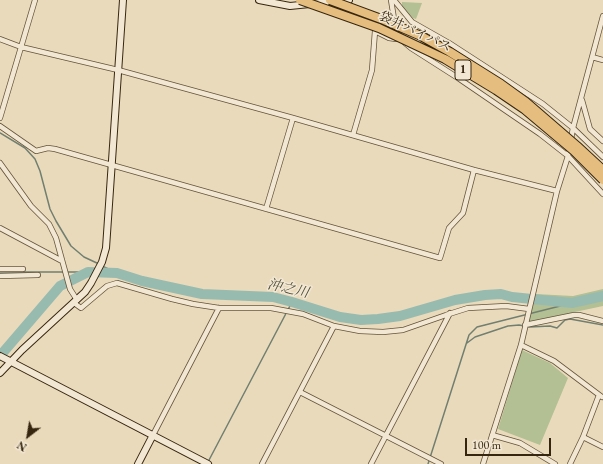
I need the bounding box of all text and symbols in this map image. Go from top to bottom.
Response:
street label: 袋井バイパス [376,8,454,56]
road number: 1 [455,60,471,80]
water label: 沖之川 [266,276,310,302]
north arrow [8,416,48,456]
scale bar [467,430,553,456]
text: 100 m [472,437,501,453]
text: N [14,438,29,455]

